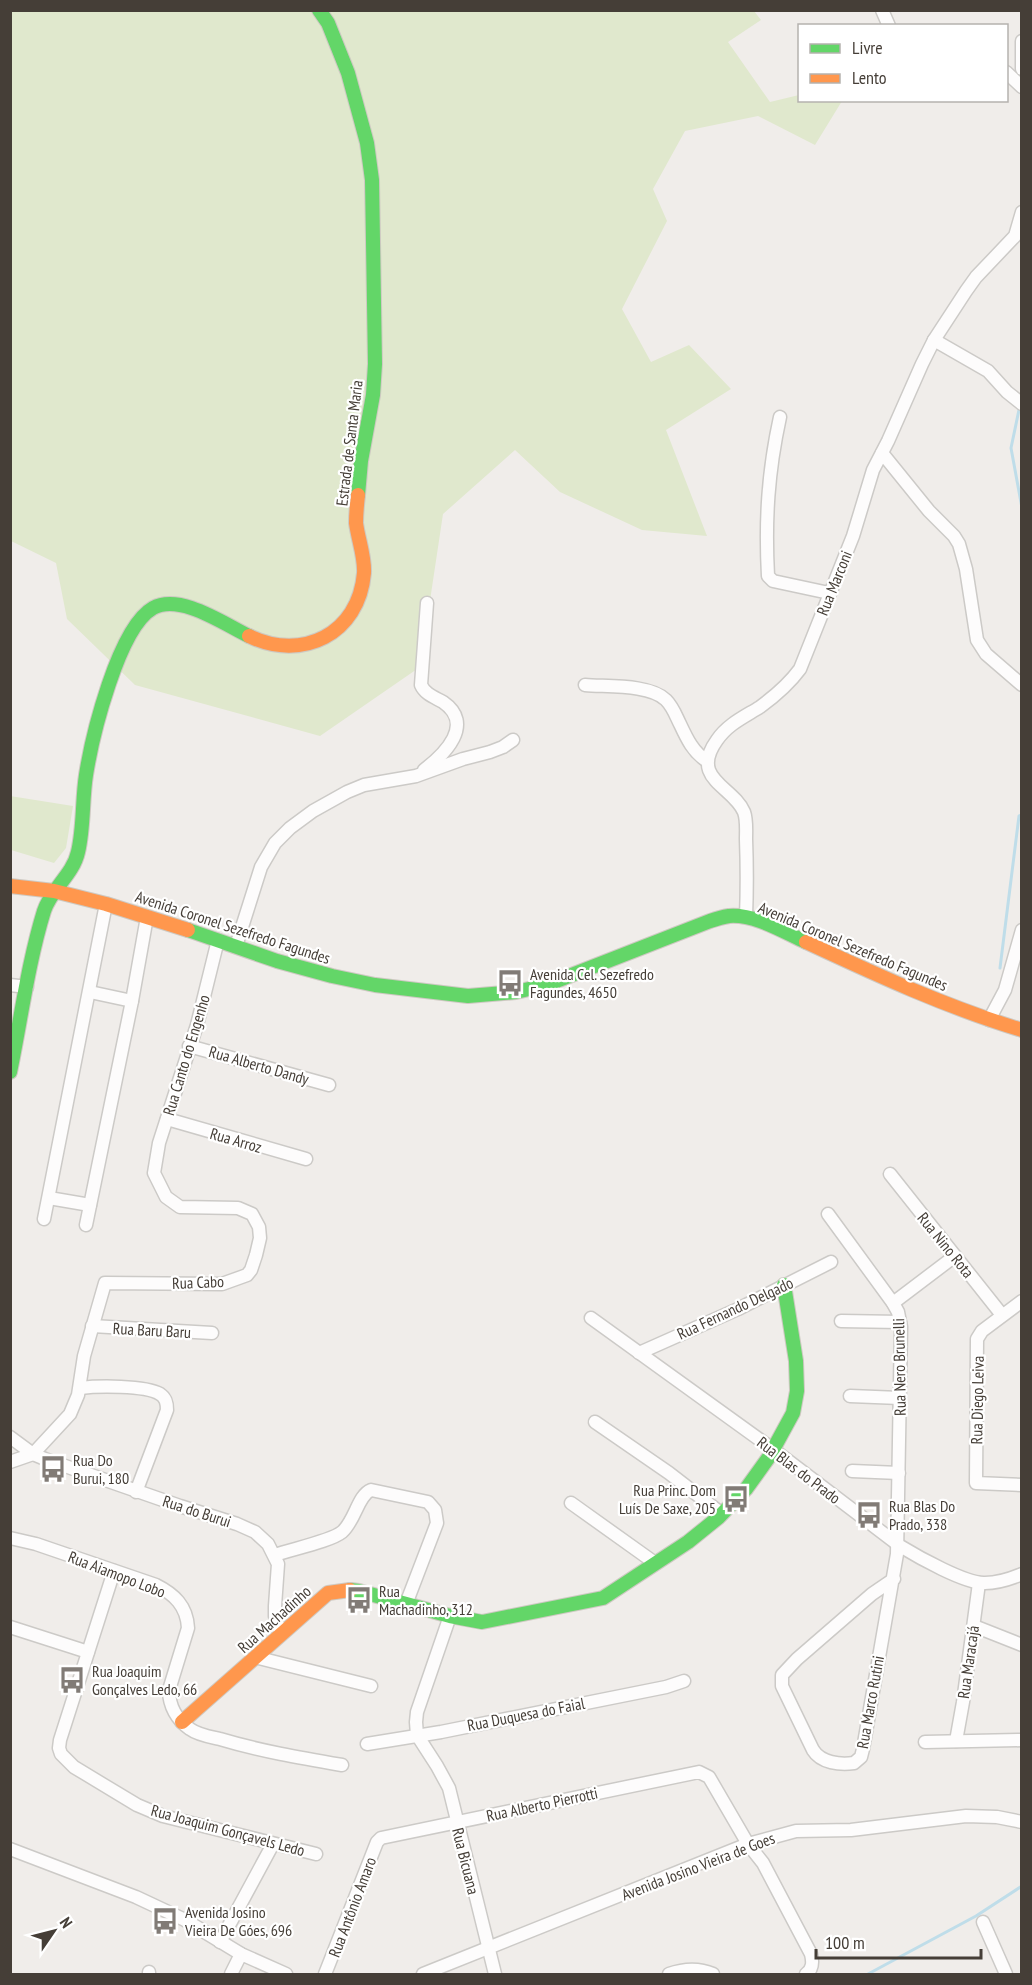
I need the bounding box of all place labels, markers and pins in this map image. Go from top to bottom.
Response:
place label: Avenida Cel. Sezefredo Fagundes, 4650 [530,964,654,1002]
bus stop icon: Avenida Cel. Sezefredo Fagundes, 4650 [495,968,525,998]
place label: Rua Do Burui, 180 [73,1450,129,1488]
bus stop icon: Rua Do Burui, 180 [38,1454,68,1484]
place label: Rua Princ. Dom Luís De Saxe, 205 [619,1480,716,1518]
bus stop icon: Rua Princ. Dom Luís De Saxe, 205 [721,1484,751,1514]
place label: Rua Blas Do Prado, 338 [889,1496,955,1534]
bus stop icon: Rua Blas Do Prado, 338 [854,1500,884,1530]
place label: Rua Machadinho, 312 [379,1581,473,1619]
bus stop icon: Rua Machadinho, 312 [344,1585,374,1615]
place label: Rua Joaquim Gonçalves Ledo, 66 [92,1661,197,1699]
bus stop icon: Rua Joaquim Gonçalves Ledo, 66 [57,1665,87,1695]
place label: Avenida Josino Vieira De Góes, 696 [184,1902,292,1940]
bus stop icon: Avenida Josino Vieira De Góes, 696 [150,1906,180,1936]

